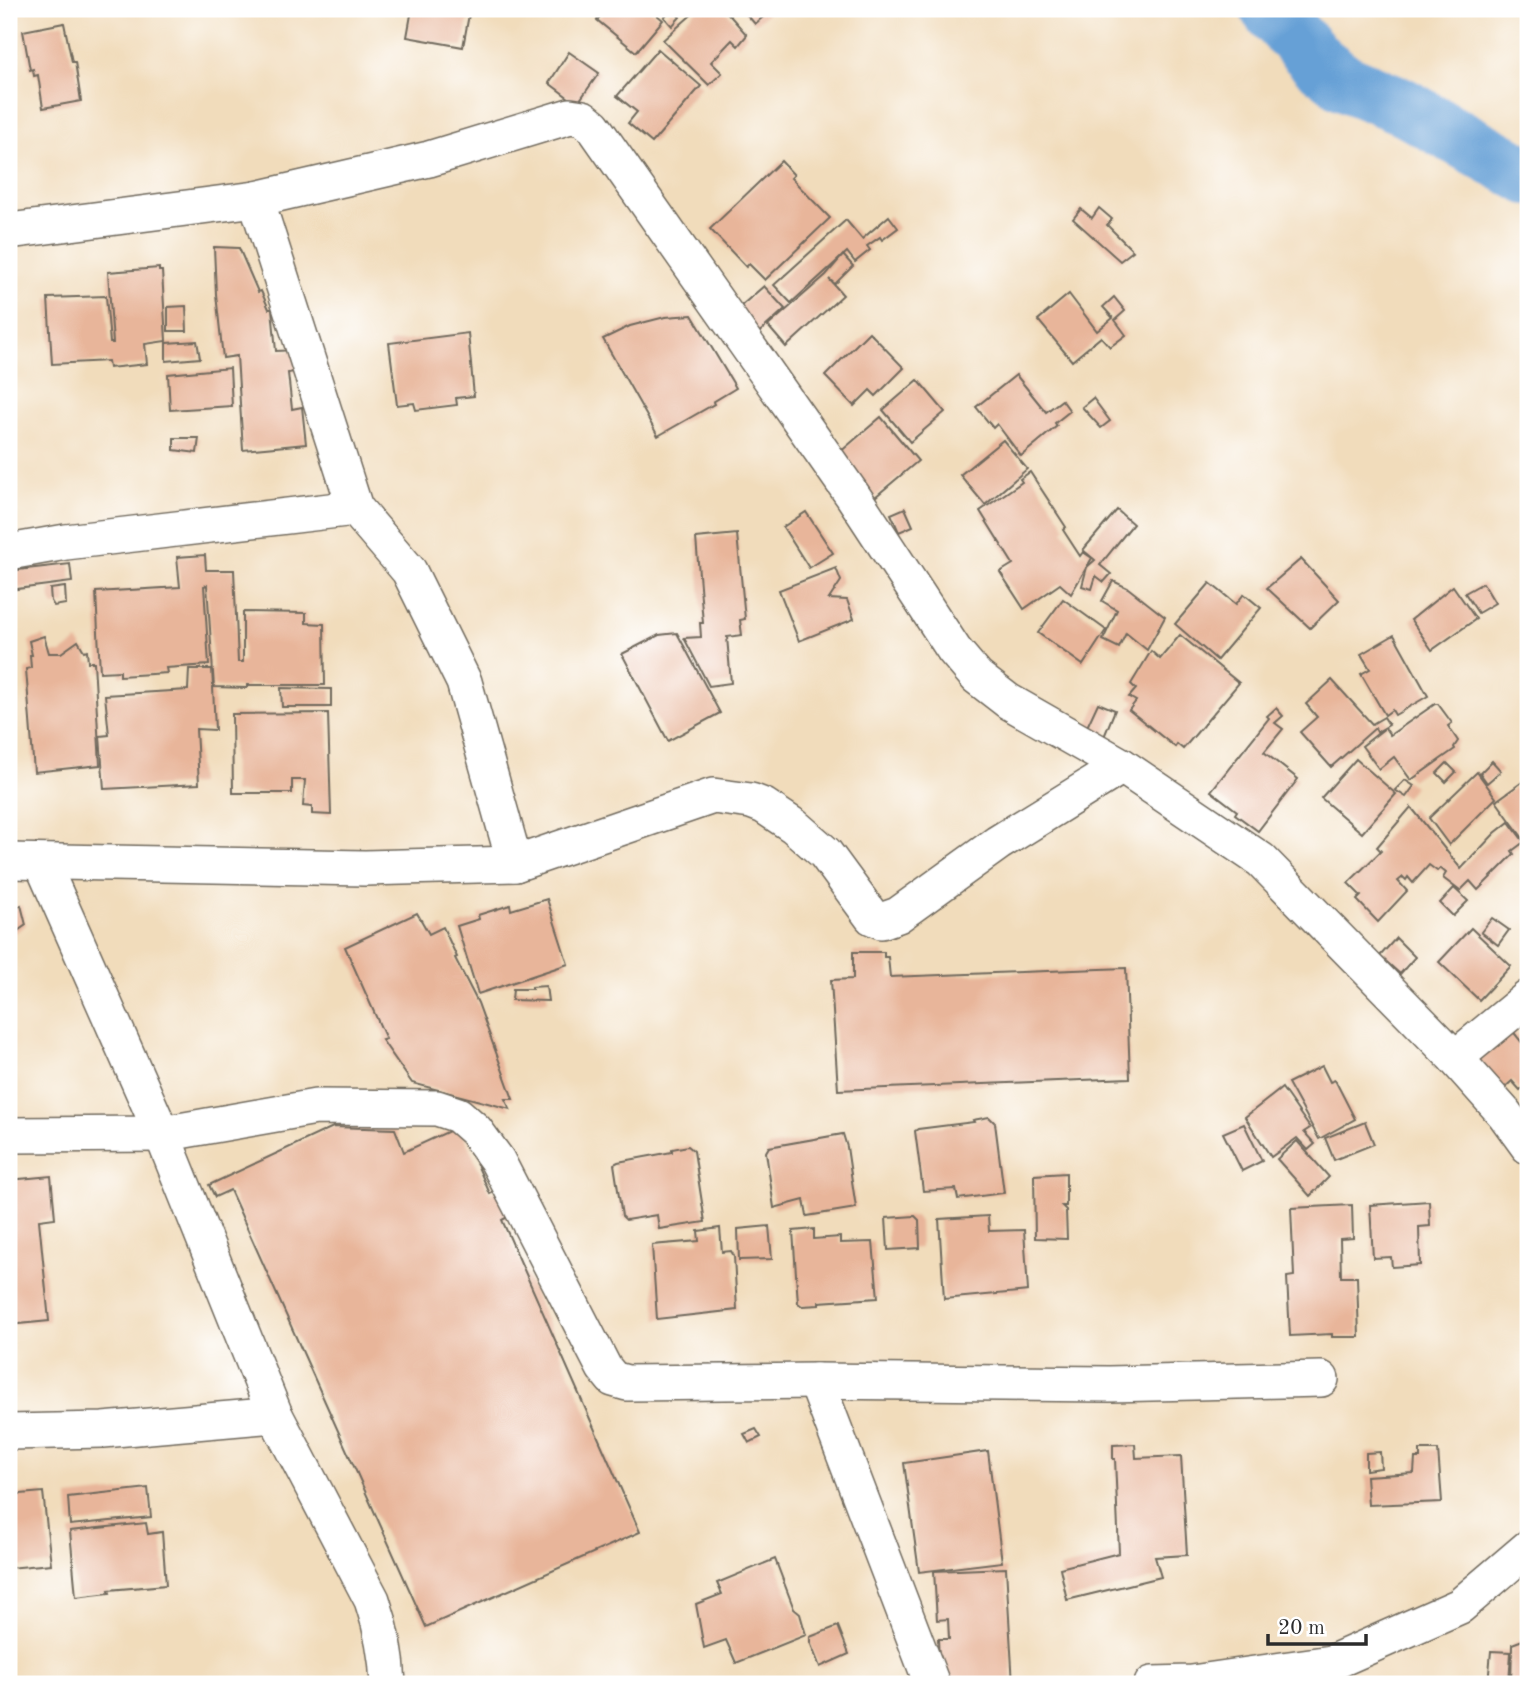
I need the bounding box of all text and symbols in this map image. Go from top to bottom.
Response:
scale bar [1268,1602,1366,1646]
text: 20 m [1278,1618,1325,1639]

